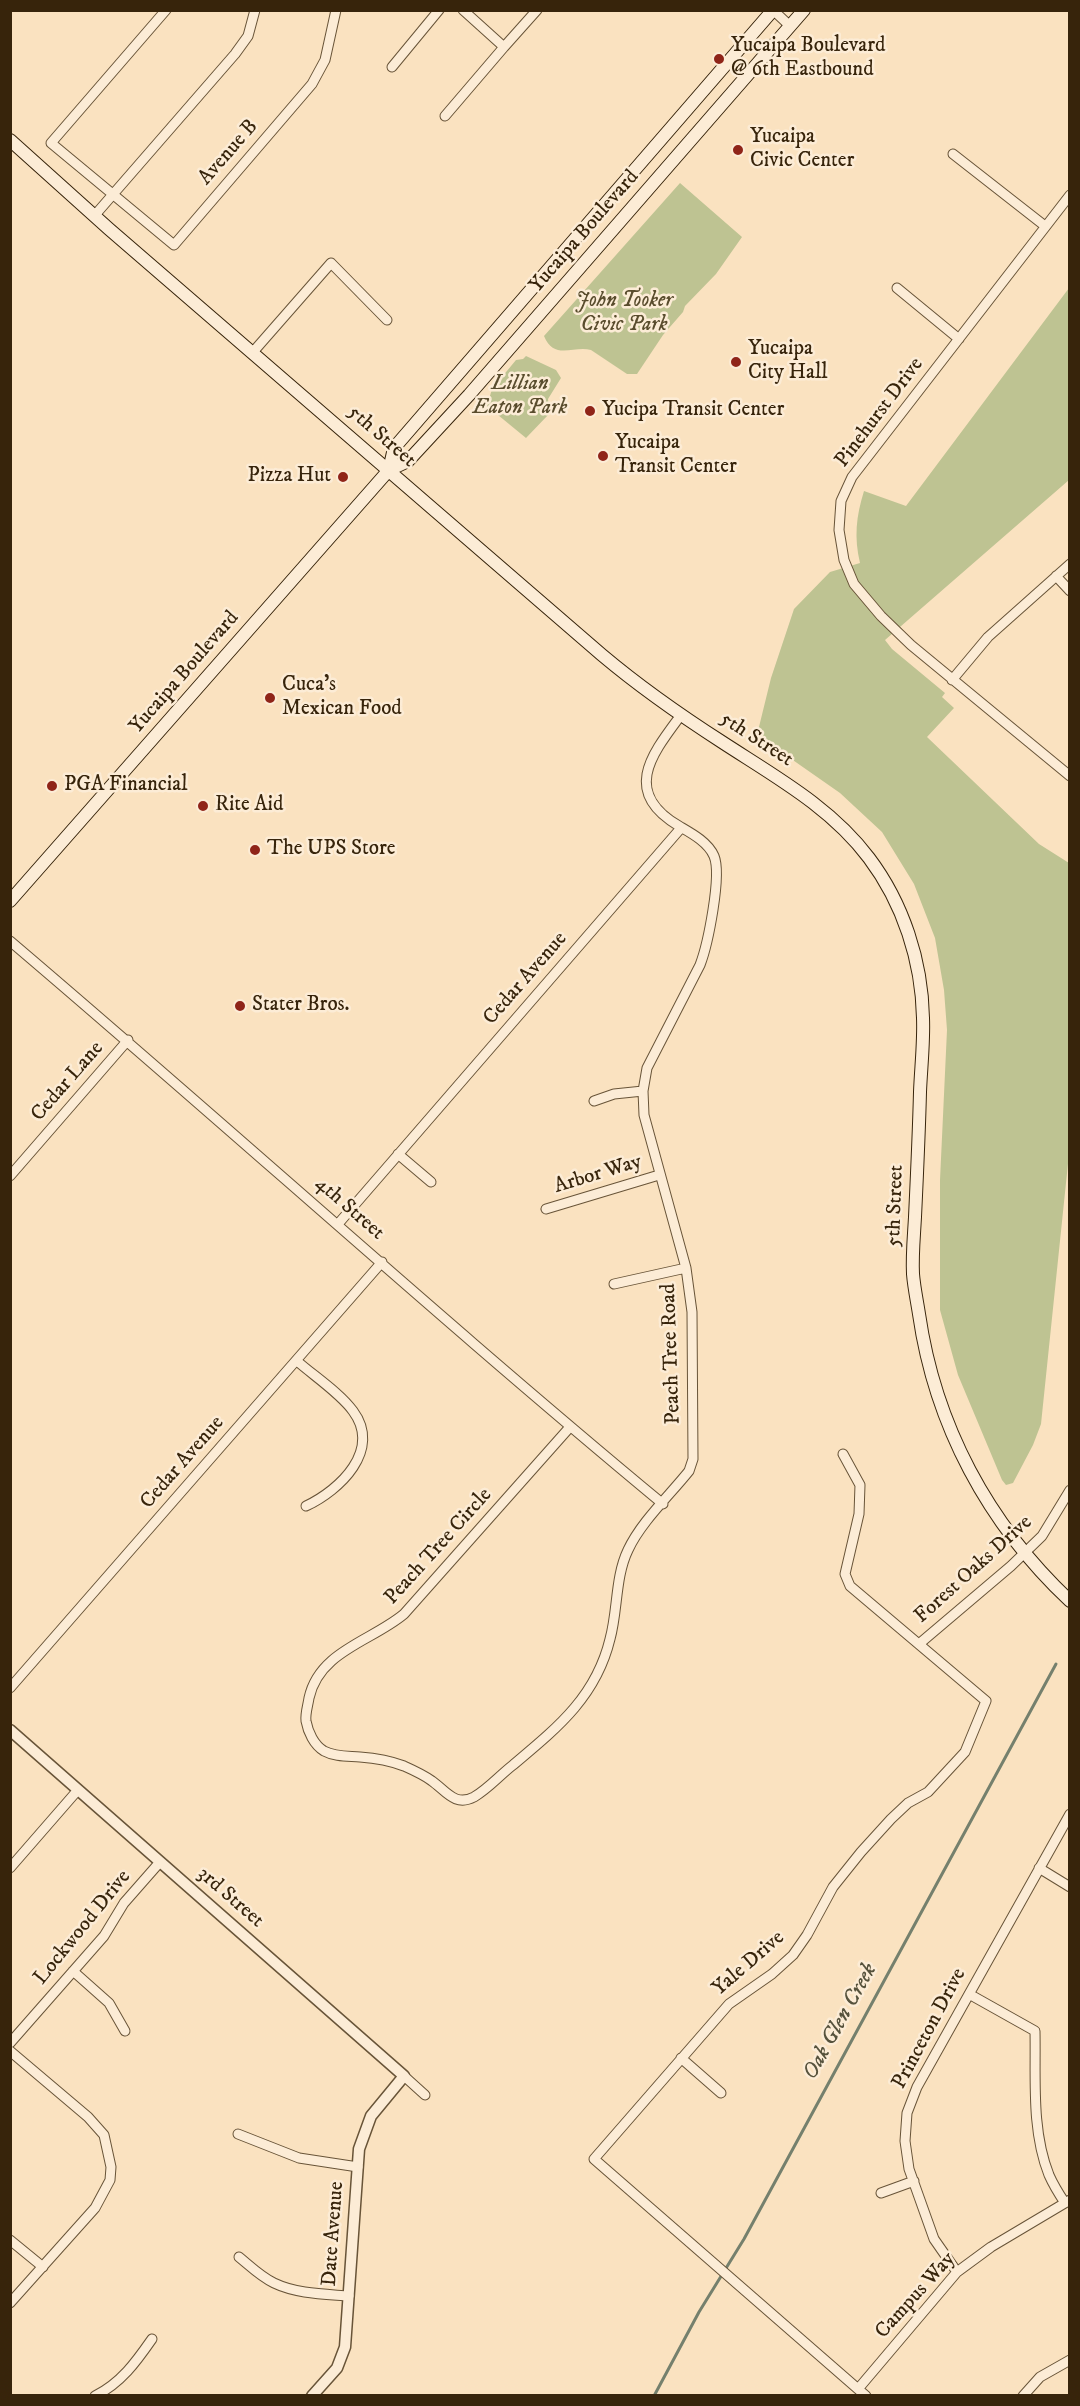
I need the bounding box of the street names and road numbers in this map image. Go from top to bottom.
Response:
street label: Avenue B [194,115,264,191]
street label: Yucaipa Boulevard [525,165,645,299]
street label: Pinehurst Drive [831,353,929,473]
street label: 5th Street [342,400,420,474]
street label: Yucaipa Boulevard [125,606,245,740]
street label: 5th Street [715,707,797,773]
street label: Cedar Avenue [479,927,573,1031]
street label: Cedar Lane [26,1037,110,1127]
street label: Arbor Way [551,1150,645,1200]
street label: 5th Street [882,1164,910,1248]
street label: 4th Street [309,1172,389,1246]
street label: Peach Tree Road [657,1283,687,1425]
street label: Cedar Avenue [136,1411,230,1515]
street label: Peach Tree Circle [380,1483,498,1611]
street label: Forest Oaks Drive [910,1511,1038,1629]
street label: 3rd Street [191,1862,269,1934]
street label: Lockwood Drive [29,1866,137,1990]
street label: Yale Drive [708,1926,790,2002]
street label: Princeton Drive [888,1964,972,2094]
street label: Date Avenue [318,2181,350,2287]
street label: Campus Way [871,2248,961,2344]

